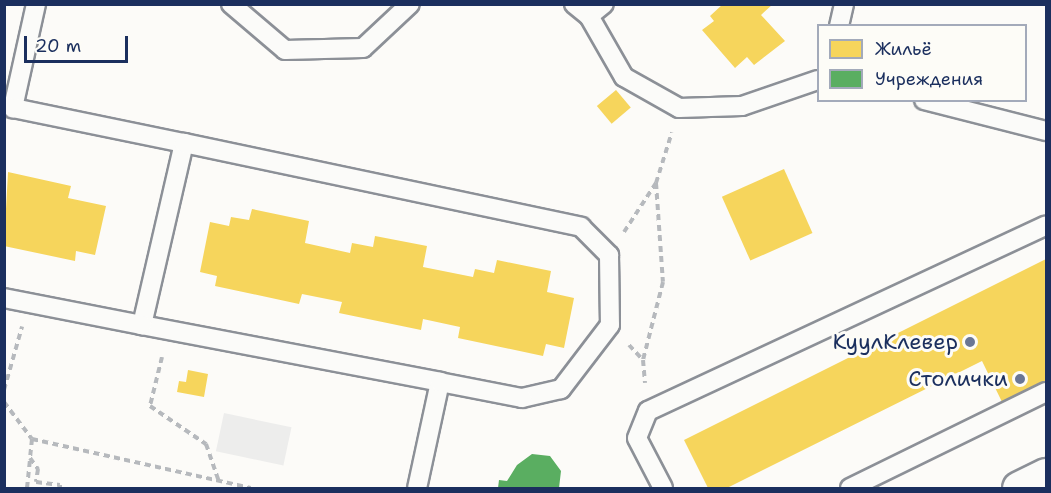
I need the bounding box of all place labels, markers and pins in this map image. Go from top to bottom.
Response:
place label: КуулКлевер [832,329,958,355]
marker: КуулКлевер [963,335,977,349]
place label: Столички [908,366,1008,392]
marker: Столички [1013,372,1027,386]

